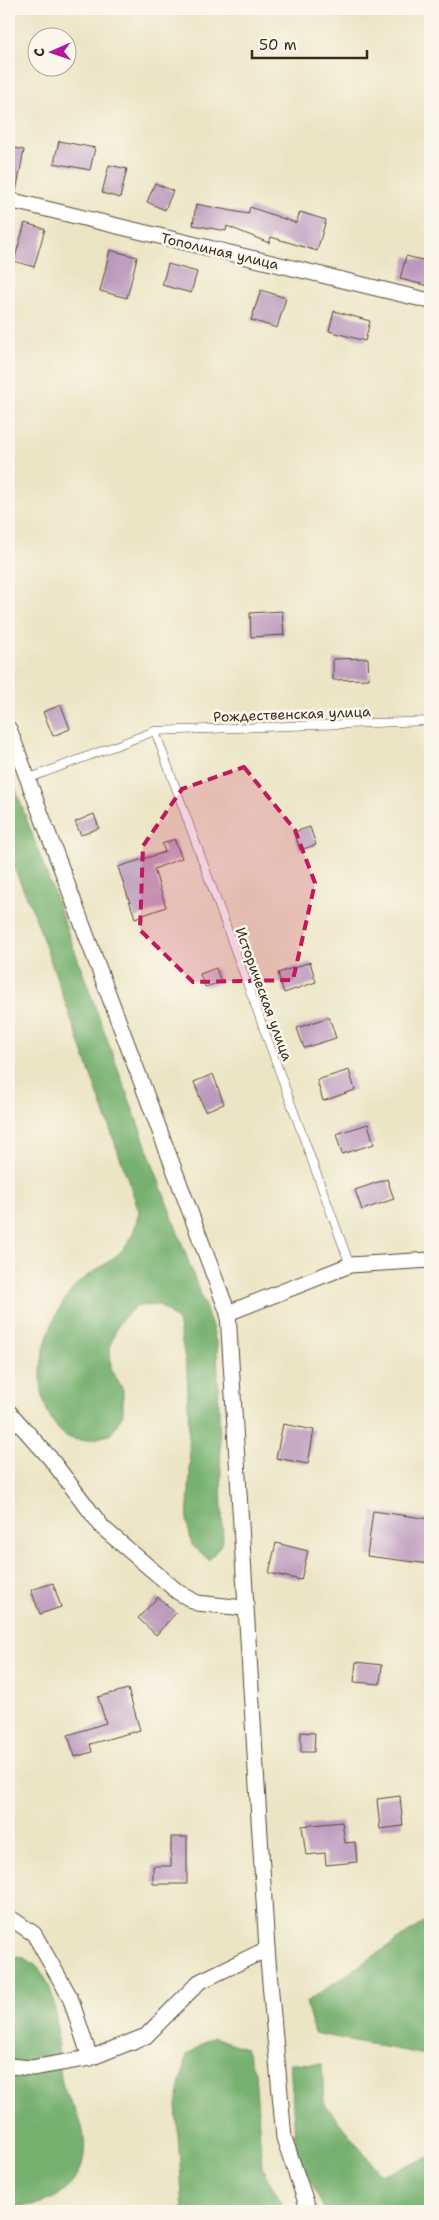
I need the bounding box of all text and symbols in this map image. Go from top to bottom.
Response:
north arrow [28,28,78,78]
scale bar [252,28,366,60]
text: 50 m [259,35,297,55]
text: С [30,48,48,57]
street label: Тополиная улица [159,229,281,273]
street label: Рождественская улица [213,702,371,726]
street label: Историческая улица [231,925,297,1064]

